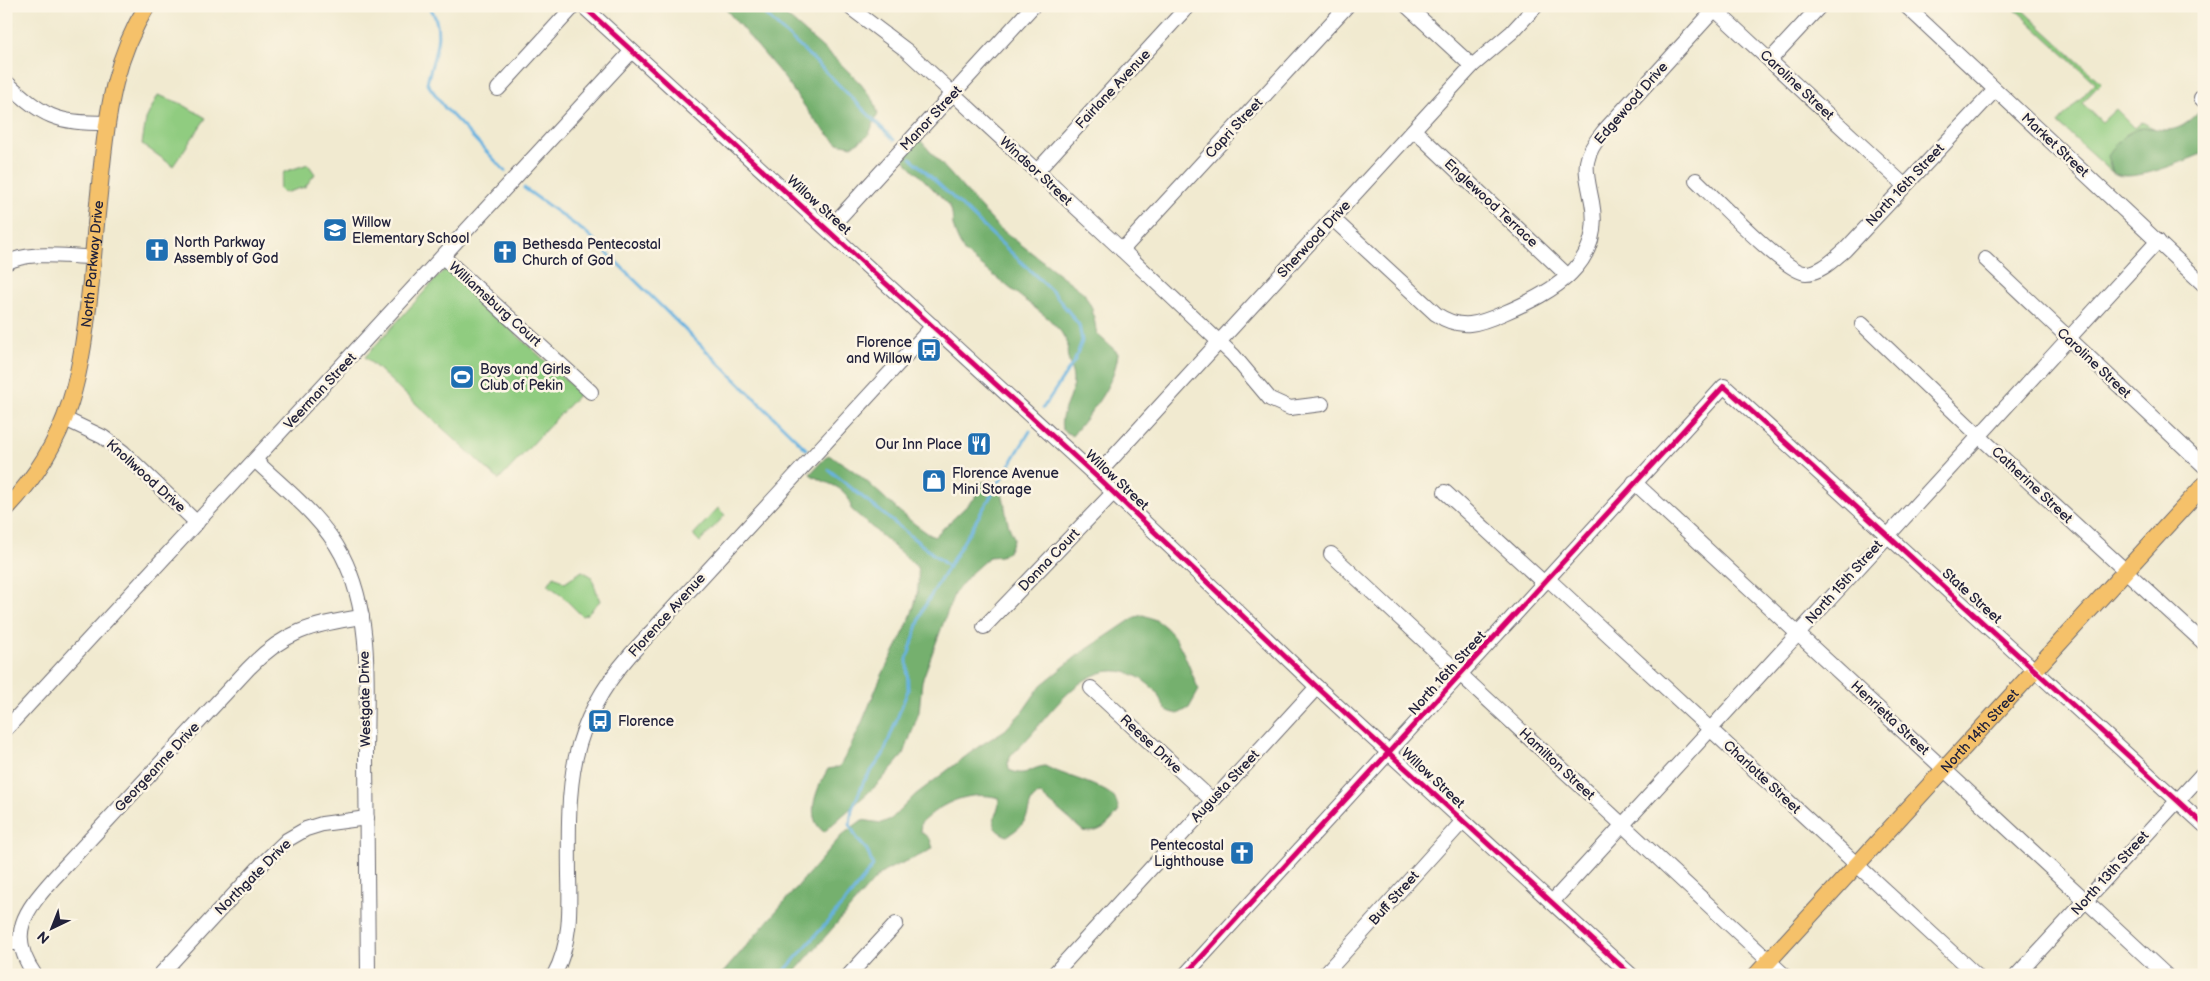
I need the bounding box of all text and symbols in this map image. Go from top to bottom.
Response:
street label: Fairlane Avenue [1072,46,1154,132]
street label: Caroline Street [1756,46,1838,124]
street label: Edgewood Drive [1591,58,1671,148]
street label: Manor Street [897,81,966,154]
street label: Capri Street [1202,94,1267,162]
street label: Market Street [2018,109,2093,181]
street label: Windsor Street [996,133,1076,209]
street label: North 16th Street [1862,139,1948,230]
street label: Englewood Terrace [1441,155,1541,251]
street label: Willow Street [783,172,855,239]
street label: Sherwood Drive [1274,197,1354,281]
street label: North Parkway Drive [77,200,107,328]
place label: Willow Elementary School [352,214,470,247]
school or university icon: Willow Elementary School [322,217,348,243]
place label: North Parkway Assembly of God [174,234,279,267]
place label: Bethesda Pentecostal Church of God [522,236,661,269]
church icon: North Parkway Assembly of God [144,237,170,263]
church icon: Bethesda Pentecostal Church of God [492,239,518,265]
street label: Williamsburg Court [445,258,545,350]
street label: Caroline Street [2053,324,2135,402]
place label: Florence and Willow [846,334,913,367]
bus stop icon: Florence and Willow [916,337,942,363]
street label: Veerman Street [280,349,360,433]
place label: Boys and Girls Club of Pekin [480,361,571,394]
sports icon: Boys and Girls Club of Pekin [449,364,475,390]
restaurant icon: Our Inn Place [966,431,992,457]
street label: Knollwood Drive [103,436,189,516]
place label: Our Inn Place [875,436,962,453]
street label: Catherine Street [1988,443,2077,527]
street label: Willow Street [1082,446,1153,514]
place label: Florence Avenue Mini Storage [952,465,1059,498]
shop icon: Florence Avenue Mini Storage [921,468,947,494]
street label: Donna Court [1015,525,1084,595]
street label: North 15th Street [1802,536,1887,627]
street label: State Street [1939,565,2006,628]
street label: Florence Avenue [625,570,709,660]
street label: North 16th Street [1405,627,1490,719]
street label: Westgate Drive [356,651,374,747]
street label: Henrietta Street [1847,677,1933,759]
street label: North 14th Street [1937,685,2022,776]
bus stop icon: Florence [587,708,613,734]
street label: Reese Drive [1117,711,1185,777]
place label: Florence [618,713,674,730]
street label: Georgeanne Drive [111,719,203,815]
street label: Hamilton Street [1515,724,1599,804]
street label: Charlotte Street [1720,737,1805,818]
street label: Willow Street [1398,744,1469,812]
street label: Augusta Street [1187,746,1263,826]
street label: North 13th Street [2068,827,2153,919]
street label: Northgate Drive [211,835,295,919]
place label: Pentecostal Lighthouse [1150,837,1224,870]
church icon: Pentecostal Lighthouse [1229,840,1255,866]
street label: Buff Street [1365,867,1423,929]
north arrow [28,904,78,954]
text: N [34,927,53,947]

